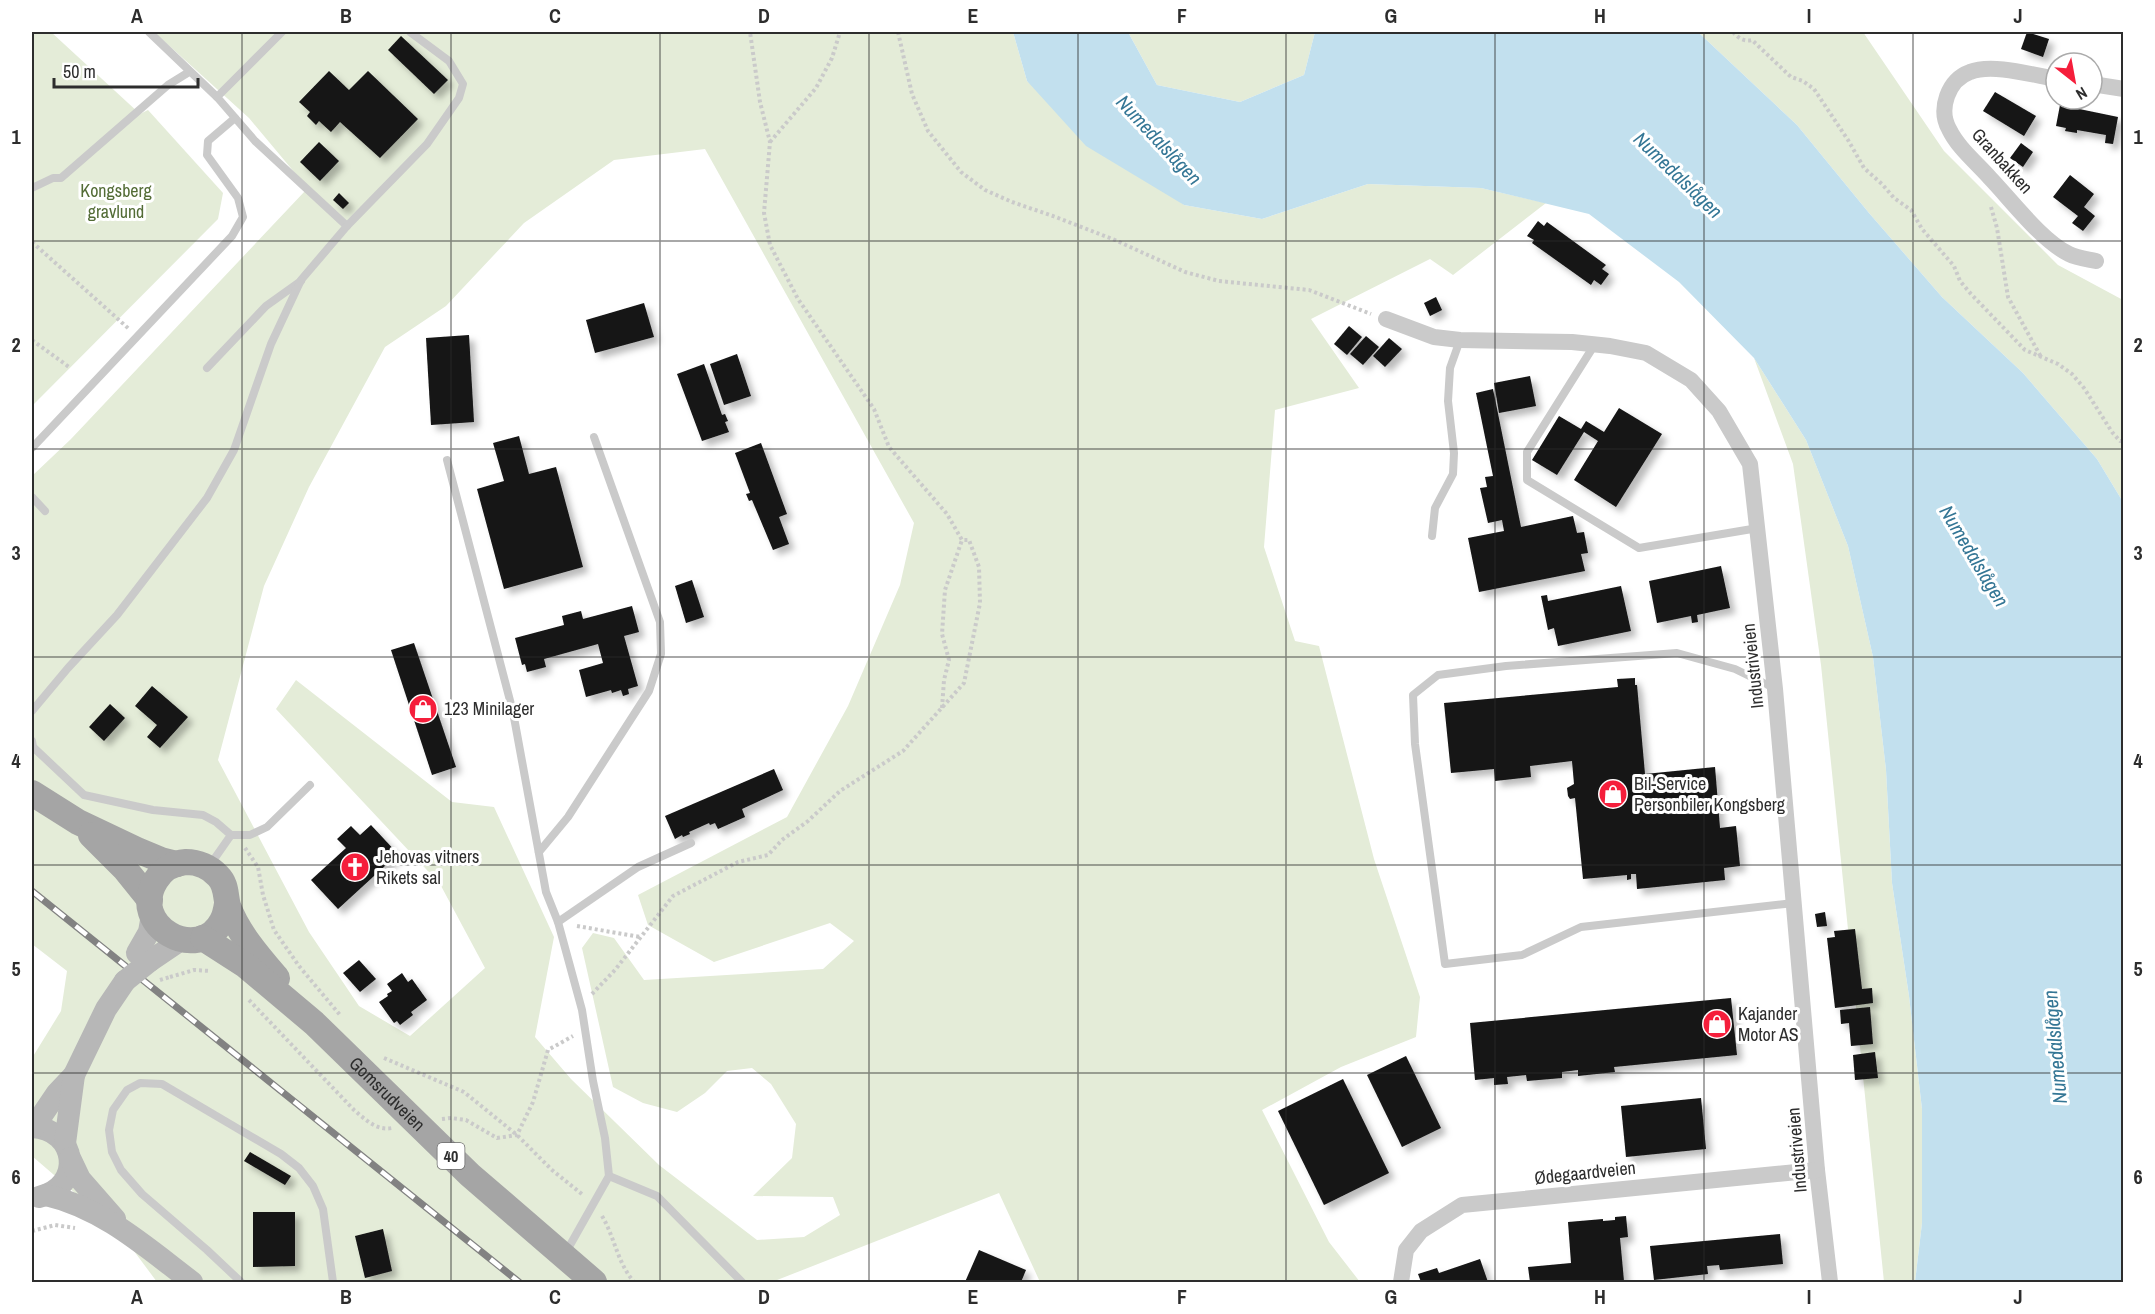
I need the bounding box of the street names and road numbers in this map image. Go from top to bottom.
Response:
street label: Granbakken [1966,122,2039,199]
street label: Industriveien [1736,622,1769,710]
street label: Gomsrudveien [344,1051,431,1137]
street label: Industriveien [1780,1106,1813,1194]
road number: 40 [438,1143,464,1169]
street label: Ødegaardveien [1533,1155,1637,1190]

